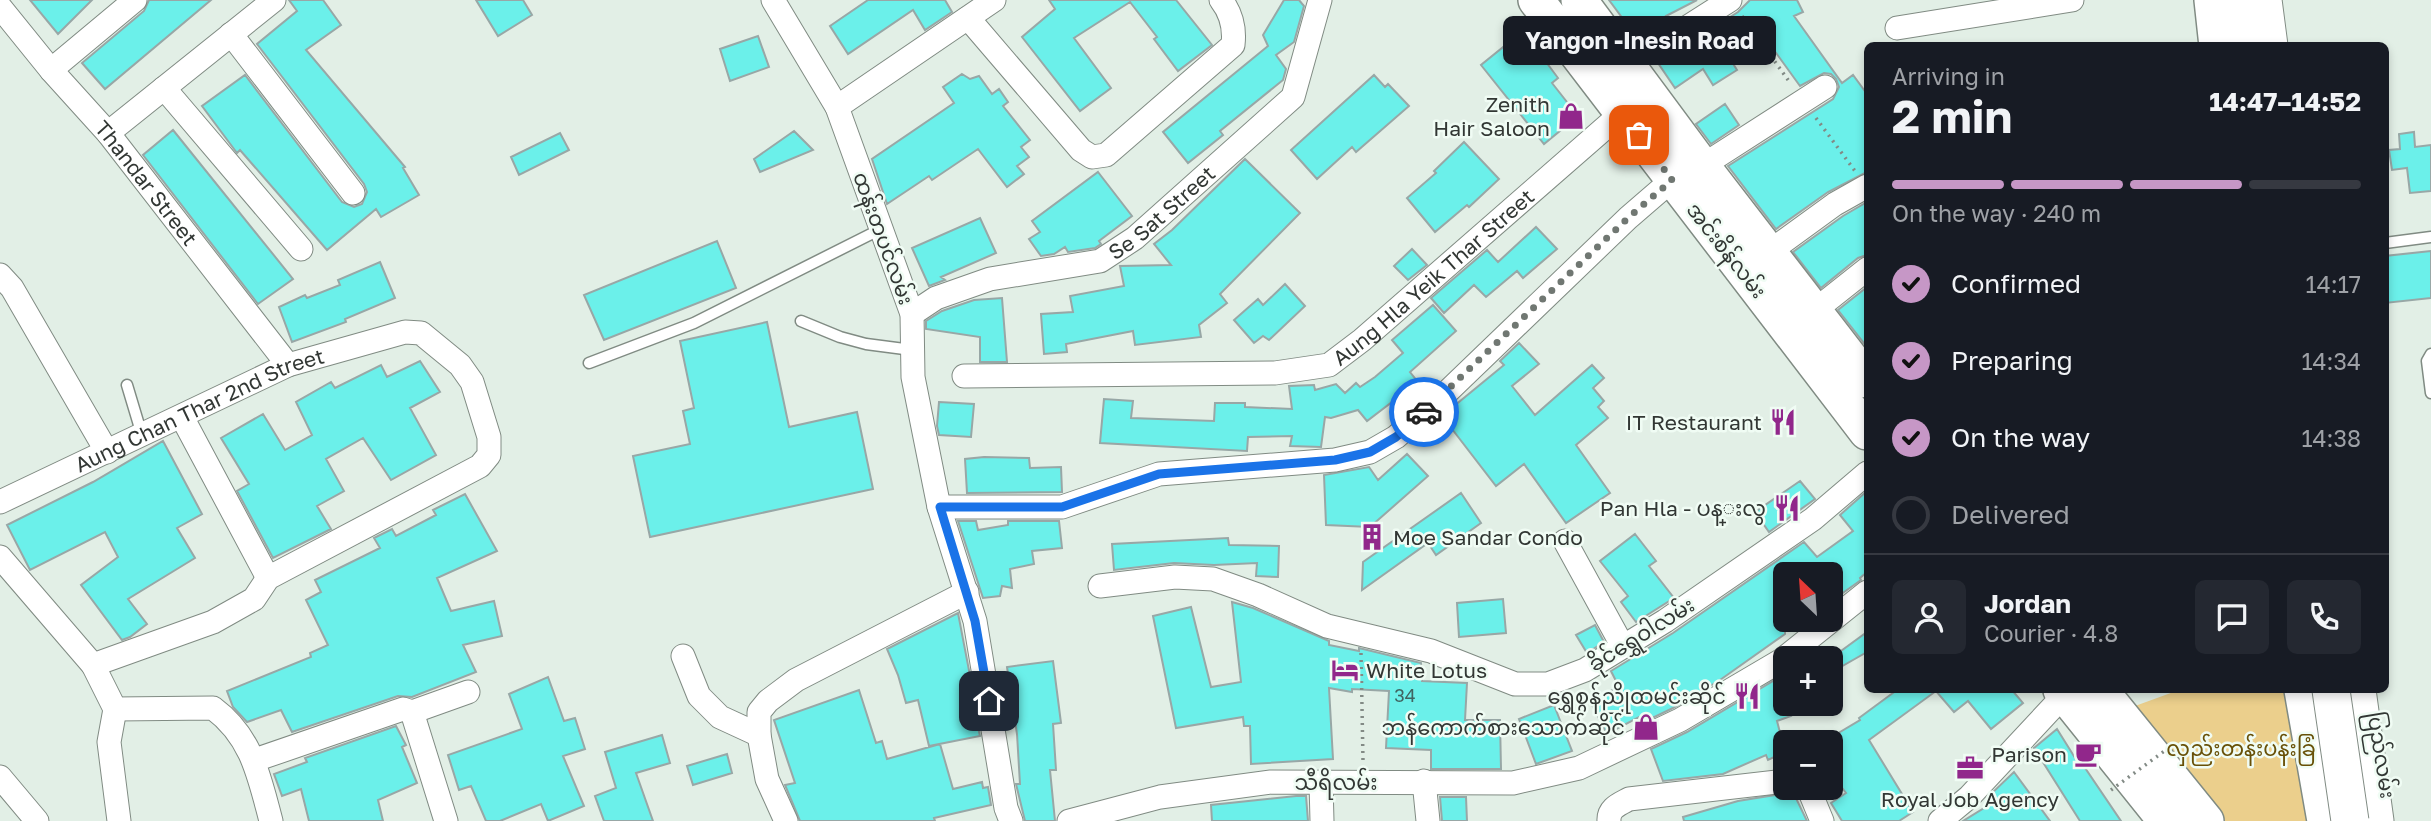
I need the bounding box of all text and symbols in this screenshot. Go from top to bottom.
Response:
callout: Yangon -Inesin Road [1502,16,1776,65]
text: Yangon -Inesin Road [1525,26,1754,54]
text: Arriving in [1892,62,2005,90]
text: 14:47–14:52 [2209,86,2361,117]
text: 2 min [1892,88,2012,143]
place label: Zenith Hair Saloon [1433,91,1550,141]
shop icon: Zenith Hair Saloon [1556,101,1586,131]
pin [1609,105,1669,165]
street label: Thandar Street [90,115,203,250]
icon: bag [1620,116,1658,154]
street label: Se Sat Street [1103,160,1220,265]
street label: ထန်းတပင်လမ်း [843,167,922,310]
street label: Aung Hla Yeik Thar Street [1327,183,1539,371]
street label: အင်းစိန်လမ်း [1678,196,1774,306]
text: On the way · 240 m [1892,199,2101,227]
icon: check [1892,265,1930,303]
text: Confirmed [1951,268,2081,299]
text: 14:17 [2306,270,2361,298]
street label: Aung Chan Thar 2nd Street [71,342,327,478]
icon: check [1892,342,1930,380]
text: Preparing [1951,345,2073,376]
text: 14:34 [2301,347,2361,375]
courier [1389,377,1459,447]
icon: car [1405,393,1443,431]
restaurant icon: IT Restaurant [1768,407,1798,437]
place label: IT Restaurant [1626,409,1762,435]
icon: check [1892,419,1930,457]
text: On the way [1951,422,2090,453]
text: 14:38 [2301,424,2361,452]
restaurant icon: Pan Hla - ပန္းလွ [1772,493,1802,523]
place label: Pan Hla - ပန္းလွ [1600,495,1766,526]
text: Delivered [1951,499,2070,530]
building icon: Moe Sandar Condo [1357,522,1387,552]
place label: Moe Sandar Condo [1393,524,1583,550]
north arrow [1773,562,1843,632]
map controls [1773,562,1843,800]
button: person [1892,580,1966,654]
button: chat [2195,580,2269,654]
button: phone [2287,580,2361,654]
text: Jordan [1984,588,2071,619]
street label: ခိုင်ရွှေဝါလမ်း [1582,589,1701,681]
text: Courier · 4.8 [1984,619,2118,647]
button: + [1773,646,1843,716]
hotel icon: White Lotus [1330,655,1360,685]
place label: White Lotus [1366,657,1487,683]
pin [959,671,1019,731]
place label: ရွှေစွန်ညိုထမင်းဆိုင် [1548,681,1726,714]
restaurant icon: ရွှေစွန်ညိုထမင်းဆိုင် [1732,681,1762,711]
icon: home [970,682,1008,720]
house number: 34 [1394,684,1416,706]
street label: ပြည်လမ်း [2357,709,2404,801]
place label: ဘန်ကောက်စားသောက်ဆိုင် [1382,712,1625,745]
shop icon: ဘန်ကောက်စားသောက်ဆိုင် [1631,712,1661,742]
button: − [1773,730,1843,800]
park label: လှည်းတန်းပန်းခြံ [2166,733,2316,766]
cafe icon: Parison [2073,739,2103,769]
place label: Parison [1991,741,2067,767]
office icon: Royal Job Agency [1955,753,1985,783]
street label: သီရိလမ်း [1294,767,1378,800]
place label: Royal Job Agency [1881,786,2059,812]

